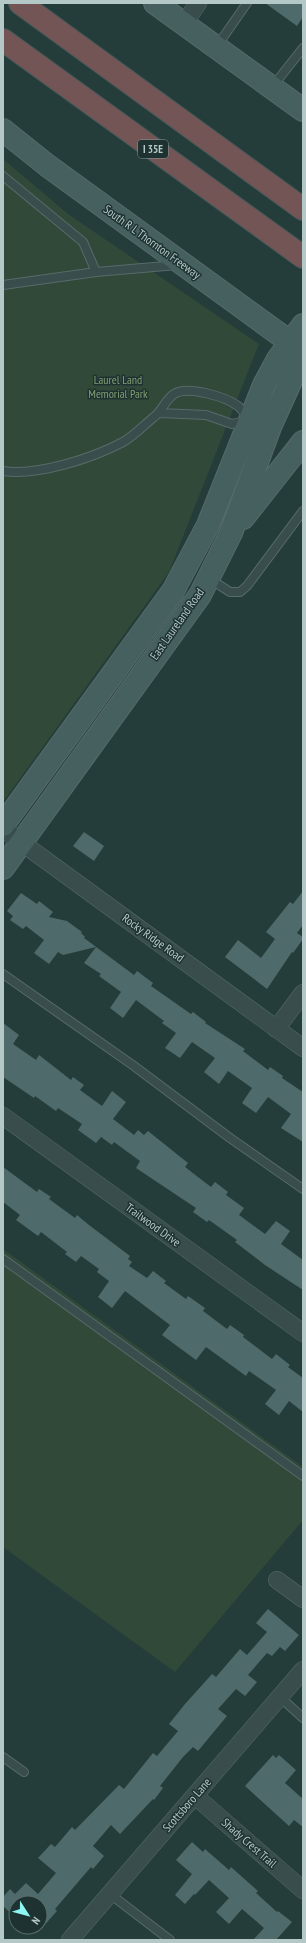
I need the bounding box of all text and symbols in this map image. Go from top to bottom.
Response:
road number: I 35E [138,140,168,158]
street label: South R L Thornton Freeway [101,201,204,282]
park label: Laurel Land Memorial Park [88,372,148,401]
street label: East Laureland Road [146,585,207,662]
street label: Rocky Ridge Road [119,910,187,965]
street label: Trailwood Drive [123,1200,184,1250]
street label: Scottsboro Lane [159,1775,214,1835]
street label: Shady Crest Trail [219,1815,280,1871]
north arrow [8,1895,48,1935]
text: N [29,1914,44,1927]

